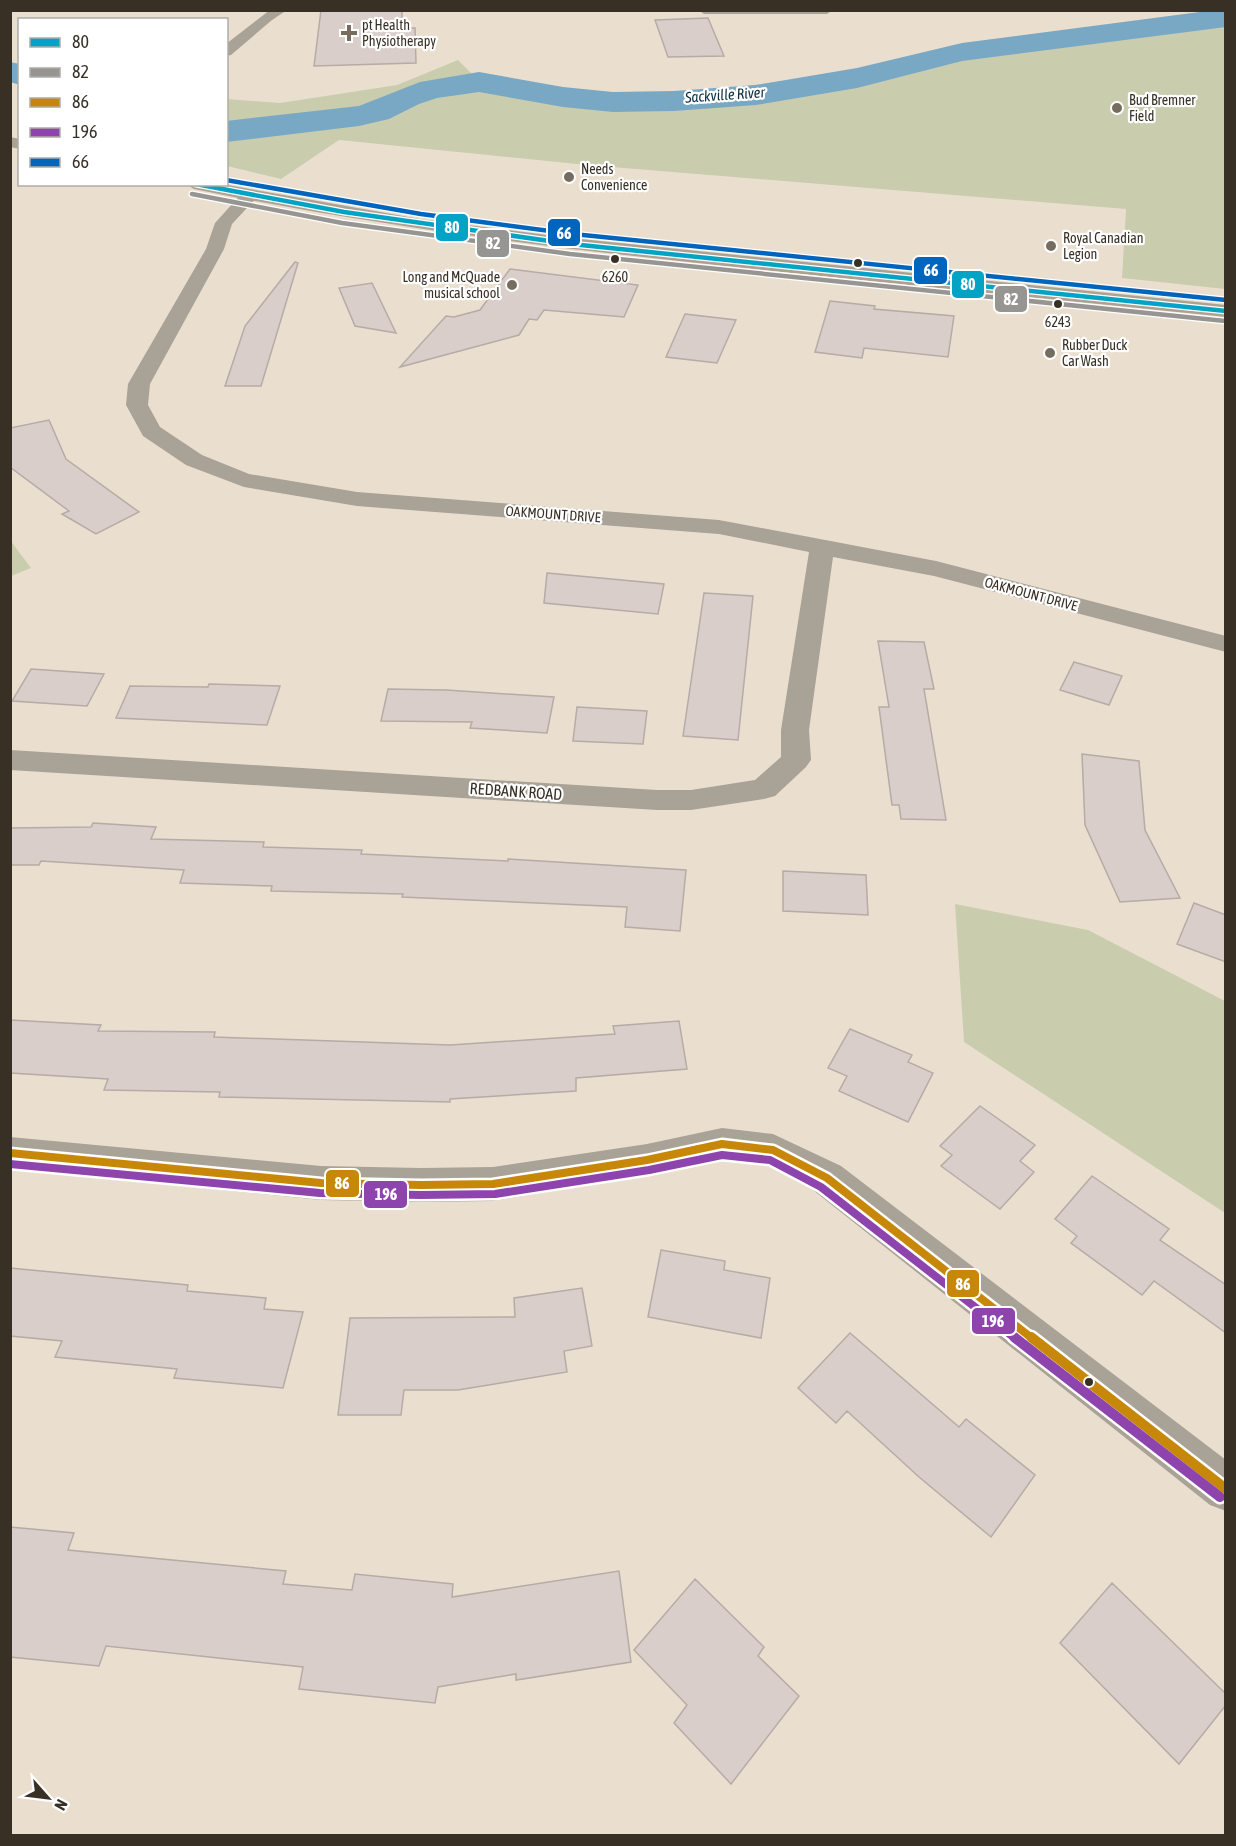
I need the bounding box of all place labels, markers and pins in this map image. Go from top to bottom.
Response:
place label: pt Health Physiotherapy [362,17,436,49]
marker: pt Health Physiotherapy [340,24,358,42]
place label: Bud Bremner Field [1129,92,1196,124]
marker: Bud Bremner Field [1110,101,1124,115]
place label: Needs Convenience [581,161,647,193]
marker: Needs Convenience [562,170,576,184]
place label: Royal Canadian Legion [1063,230,1143,262]
marker: Royal Canadian Legion [1044,239,1058,253]
marker: 6260 [609,253,621,265]
unlabelled marker [852,257,864,269]
place label: Long and McQuade musical school [402,269,500,301]
place label: 6260 [602,269,629,285]
marker: Long and McQuade musical school [505,278,519,292]
marker: 6243 [1052,298,1064,310]
place label: 6243 [1045,314,1071,330]
place label: Rubber Duck Car Wash [1062,337,1127,369]
marker: Rubber Duck Car Wash [1043,346,1057,360]
unlabelled marker [1083,1376,1095,1388]

